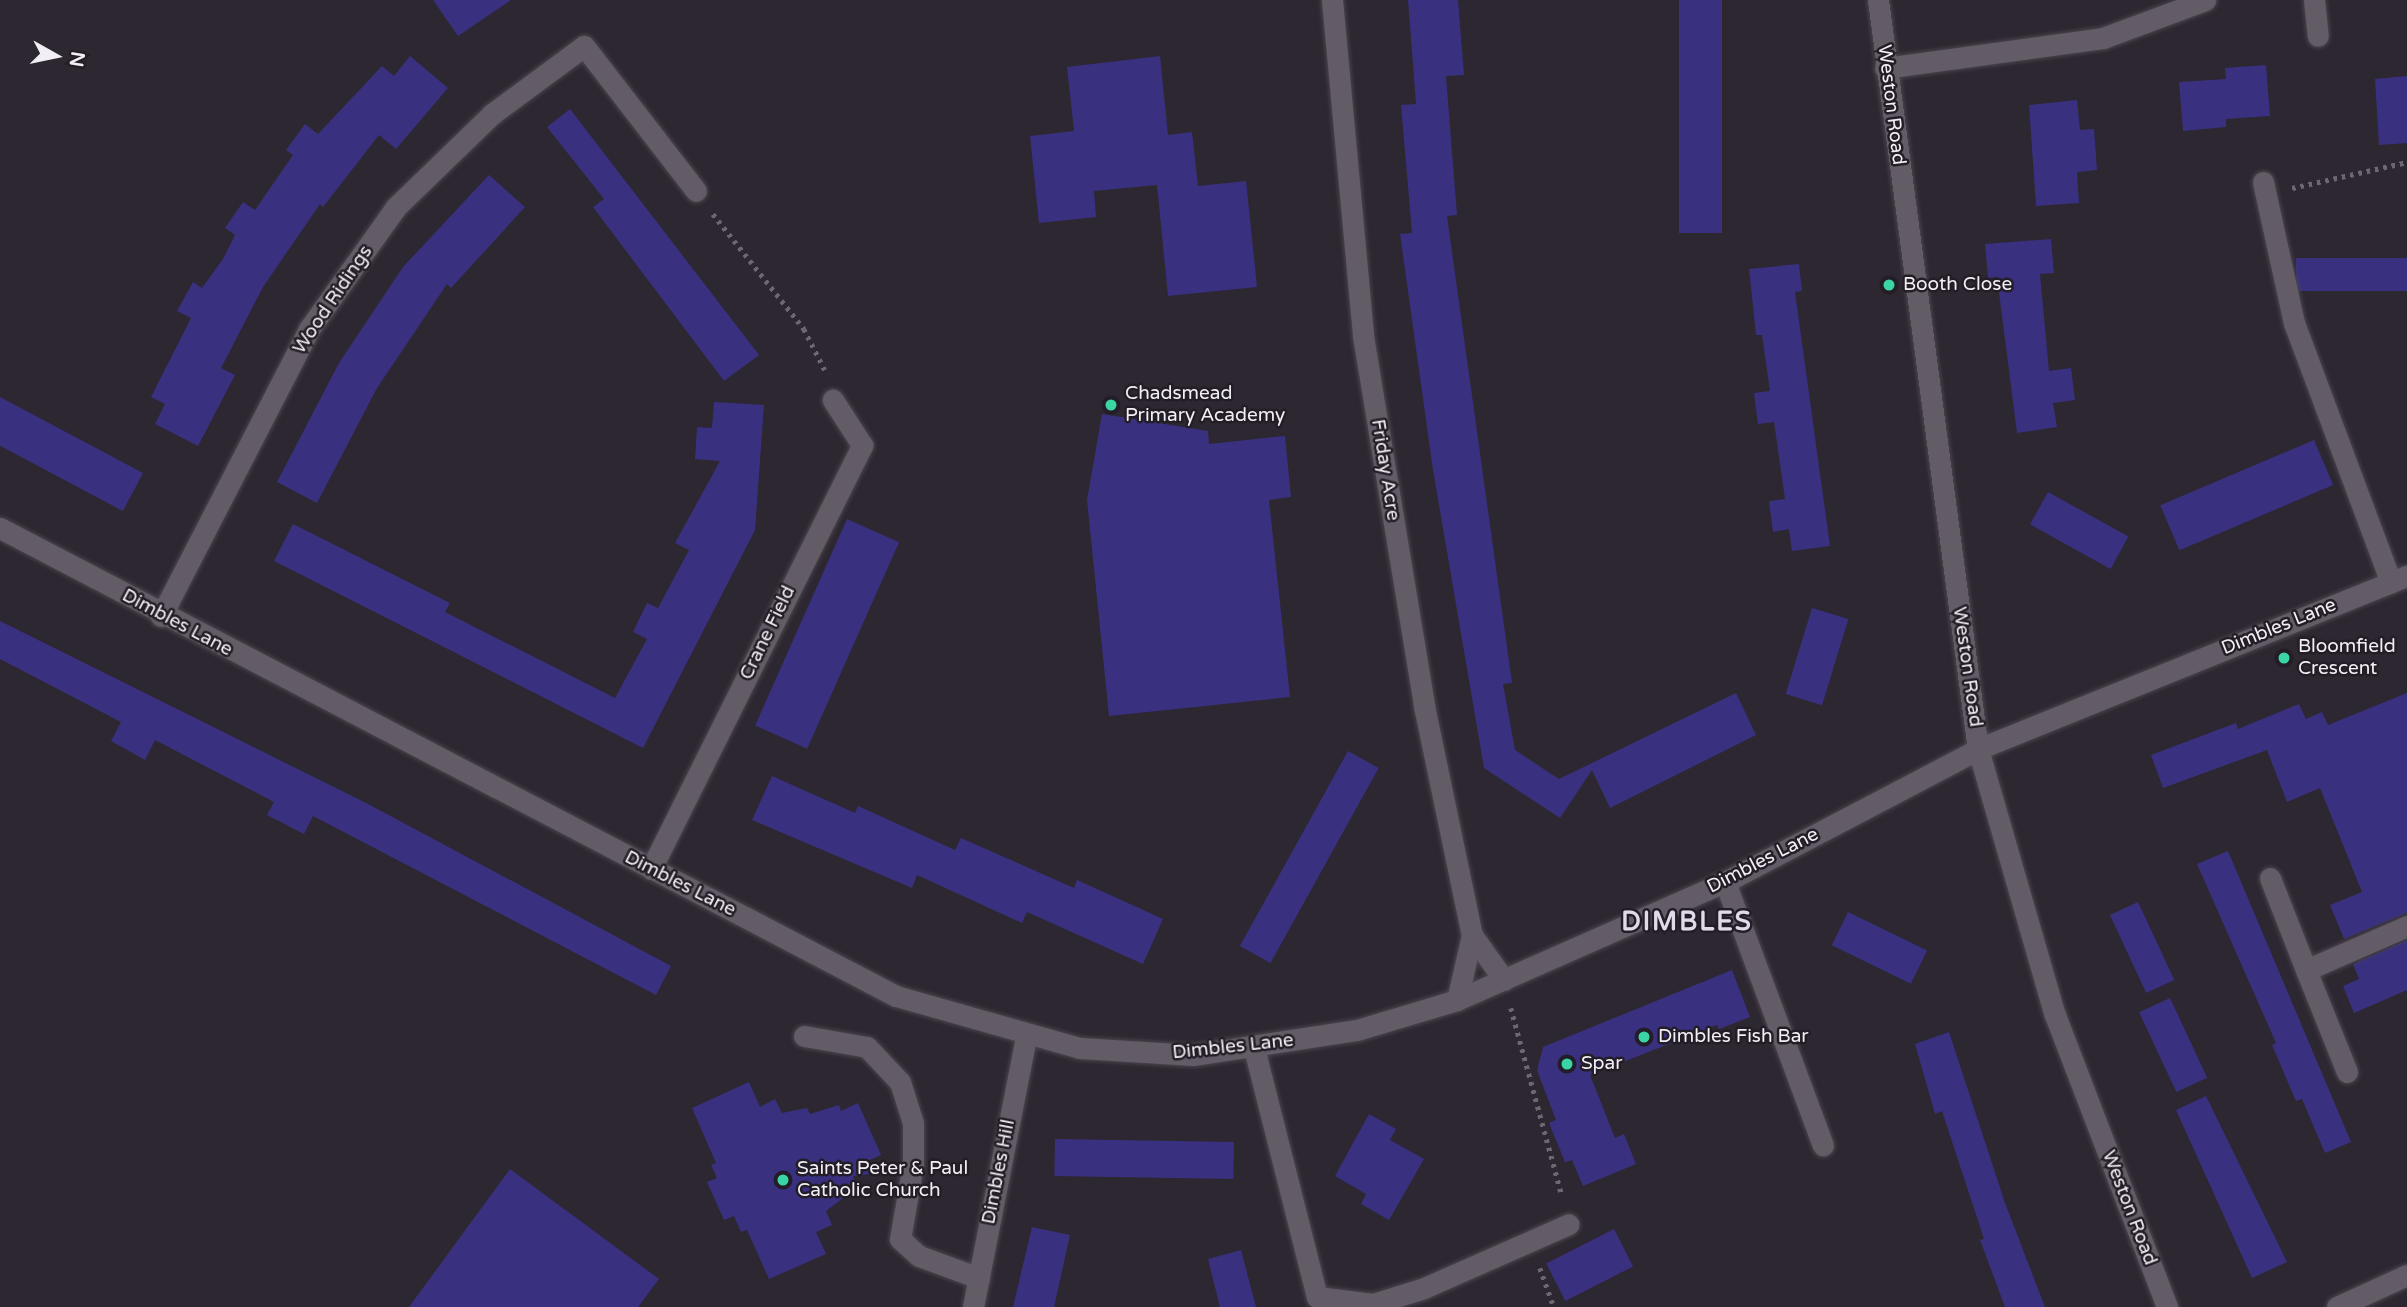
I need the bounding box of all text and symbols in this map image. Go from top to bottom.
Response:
north arrow [21,21,91,91]
street label: Weston Road [1872,44,1910,166]
text: N [65,50,89,69]
street label: Wood Ridings [288,241,378,359]
place label: Booth Close [1903,274,2012,296]
marker: Booth Close [1881,277,1897,293]
place label: Chadsmead Primary Academy [1125,383,1285,427]
marker: Chadsmead Primary Academy [1103,397,1119,413]
street label: Friday Acre [1366,418,1404,522]
street label: Crane Field [735,582,801,684]
street label: Dimbles Lane [118,584,236,662]
street label: Dimbles Lane [2218,594,2340,660]
street label: Weston Road [1947,605,1987,729]
place label: Bloomfield Crescent [2298,636,2396,680]
marker: Bloomfield Crescent [2276,650,2292,666]
street label: Dimbles Lane [1704,823,1822,899]
street label: Dimbles Lane [621,846,739,922]
district label: DIMBLES [1622,906,1752,938]
place label: Dimbles Fish Bar [1658,1026,1809,1048]
street label: Dimbles Lane [1171,1029,1295,1065]
marker: Dimbles Fish Bar [1636,1029,1652,1045]
place label: Spar [1581,1053,1622,1075]
marker: Spar [1559,1056,1575,1072]
street label: Dimbles Hill [978,1118,1020,1226]
street label: Weston Road [2097,1147,2161,1269]
place label: Saints Peter & Paul Catholic Church [797,1158,968,1202]
marker: Saints Peter & Paul Catholic Church [775,1172,791,1188]

